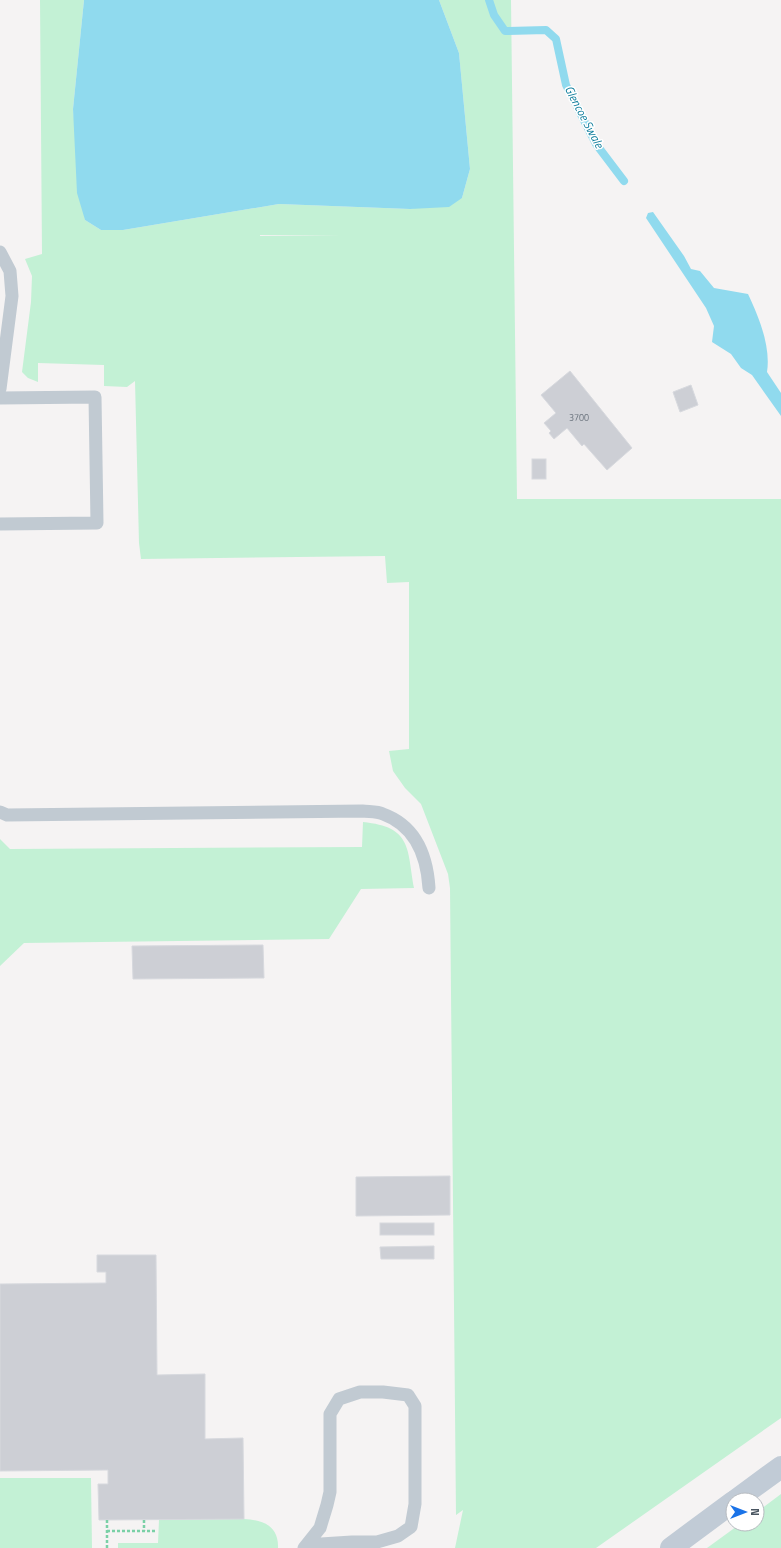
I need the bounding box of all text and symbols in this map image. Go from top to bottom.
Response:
water label: Glencoe Swale [560,82,610,153]
house number: 3700 [569,411,589,424]
north arrow [725,1492,765,1532]
text: N [747,1508,763,1516]

